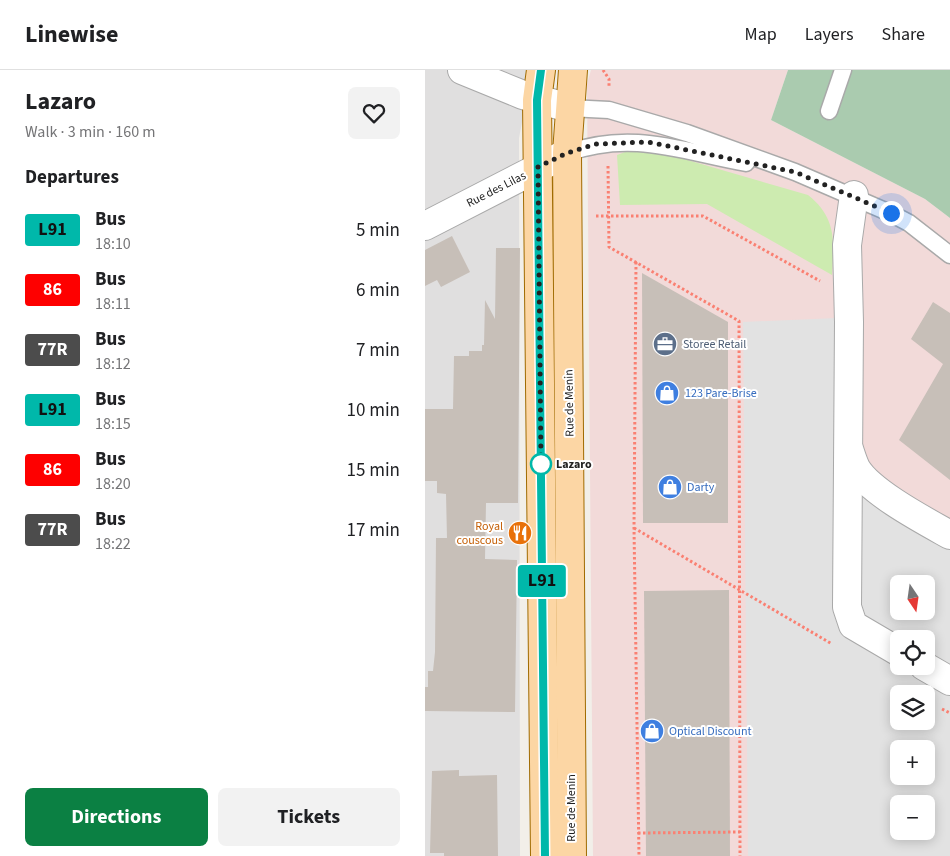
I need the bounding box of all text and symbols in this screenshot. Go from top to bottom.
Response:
text: Linewise [25,17,118,52]
text: Map [745,22,777,47]
text: Layers [805,22,854,47]
text: Share [882,22,925,47]
text: Lazaro [25,84,96,119]
button: heart [348,87,400,139]
text: Walk · 3 min · 160 m [25,121,156,143]
text: Departures [25,164,119,191]
street label: Rue des Lilas [464,167,529,212]
your location [879,201,904,226]
text: Bus [95,206,126,233]
text: L91 [38,217,67,242]
text: 5 min [356,217,400,244]
text: 18:10 [95,233,131,255]
text: Bus [95,266,126,293]
text: 86 [43,277,62,302]
text: 6 min [356,277,400,304]
text: 18:11 [95,293,131,315]
text: Bus [95,326,126,353]
office icon: Storee Retail [652,331,678,357]
place label: Storee Retail [683,336,746,353]
text: 77R [37,337,68,362]
text: 7 min [356,337,400,364]
text: 18:12 [95,353,131,375]
street label: Rue de Menin [560,369,579,437]
shop icon: 123 Pare-Brise [654,380,680,406]
place label: 123 Pare-Brise [685,385,757,402]
text: Bus [95,386,126,413]
text: L91 [38,397,67,422]
text: 10 min [346,397,400,424]
text: 18:15 [95,413,131,435]
text: Bus [95,446,126,473]
marker: Lazaro [530,453,552,475]
place label: Lazaro [556,456,592,473]
text: 86 [43,457,62,482]
text: 15 min [346,457,400,484]
text: 18:20 [95,473,131,495]
shop icon: Darty [657,474,683,500]
place label: Darty [687,479,715,496]
text: Bus [95,506,126,533]
text: 77R [37,517,68,542]
text: 17 min [346,517,400,544]
place label: Royal couscous [456,518,503,549]
restaurant icon: Royal couscous [507,520,533,546]
text: 18:22 [95,533,131,555]
line badge: L91 [513,565,571,597]
text: L91 [528,568,556,593]
north arrow [890,575,935,620]
map controls [890,575,935,840]
button: locate [890,630,935,675]
button: layers [890,685,935,730]
shop icon: Optical Discount [639,718,665,744]
place label: Optical Discount [669,723,752,740]
button: + [890,740,935,785]
street label: Rue de Menin [563,774,580,842]
button: Directions [25,788,208,846]
button: Tickets [218,788,400,846]
button: − [890,795,935,840]

